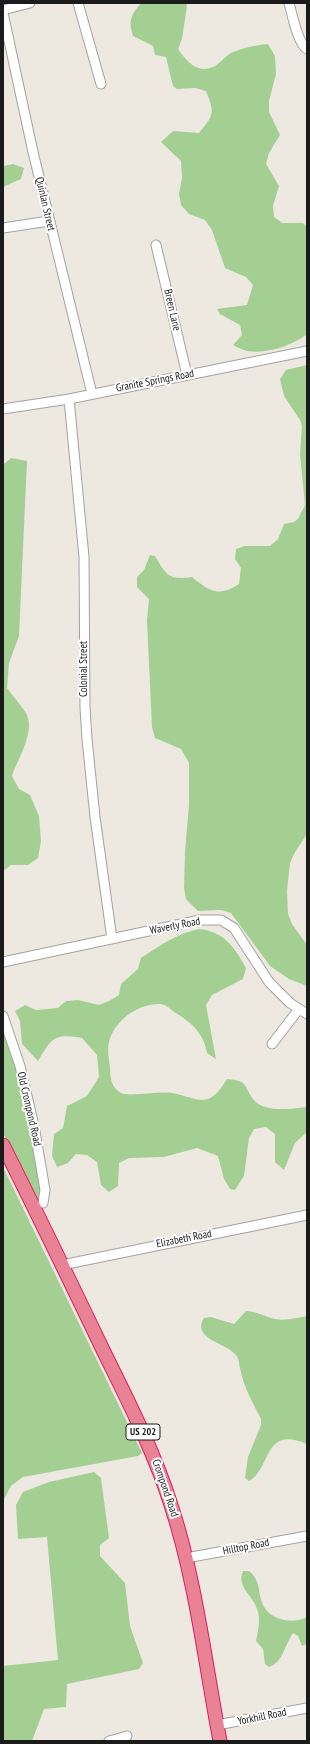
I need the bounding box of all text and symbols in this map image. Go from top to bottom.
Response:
street label: Quinlan Street [32,176,58,232]
street label: Breen Lane [161,288,183,332]
street label: Granite Springs Road [115,367,195,395]
street label: Colonial Street [77,641,91,697]
street label: Waverly Road [149,915,201,937]
street label: Old Crompond Road [14,1071,44,1147]
street label: Elizabeth Road [155,1227,213,1251]
road number: US 202 [126,1424,160,1440]
street label: Crompond Road [149,1457,181,1519]
street label: Hilltop Road [222,1536,270,1558]
street label: Yorkhill Road [236,1706,288,1728]

